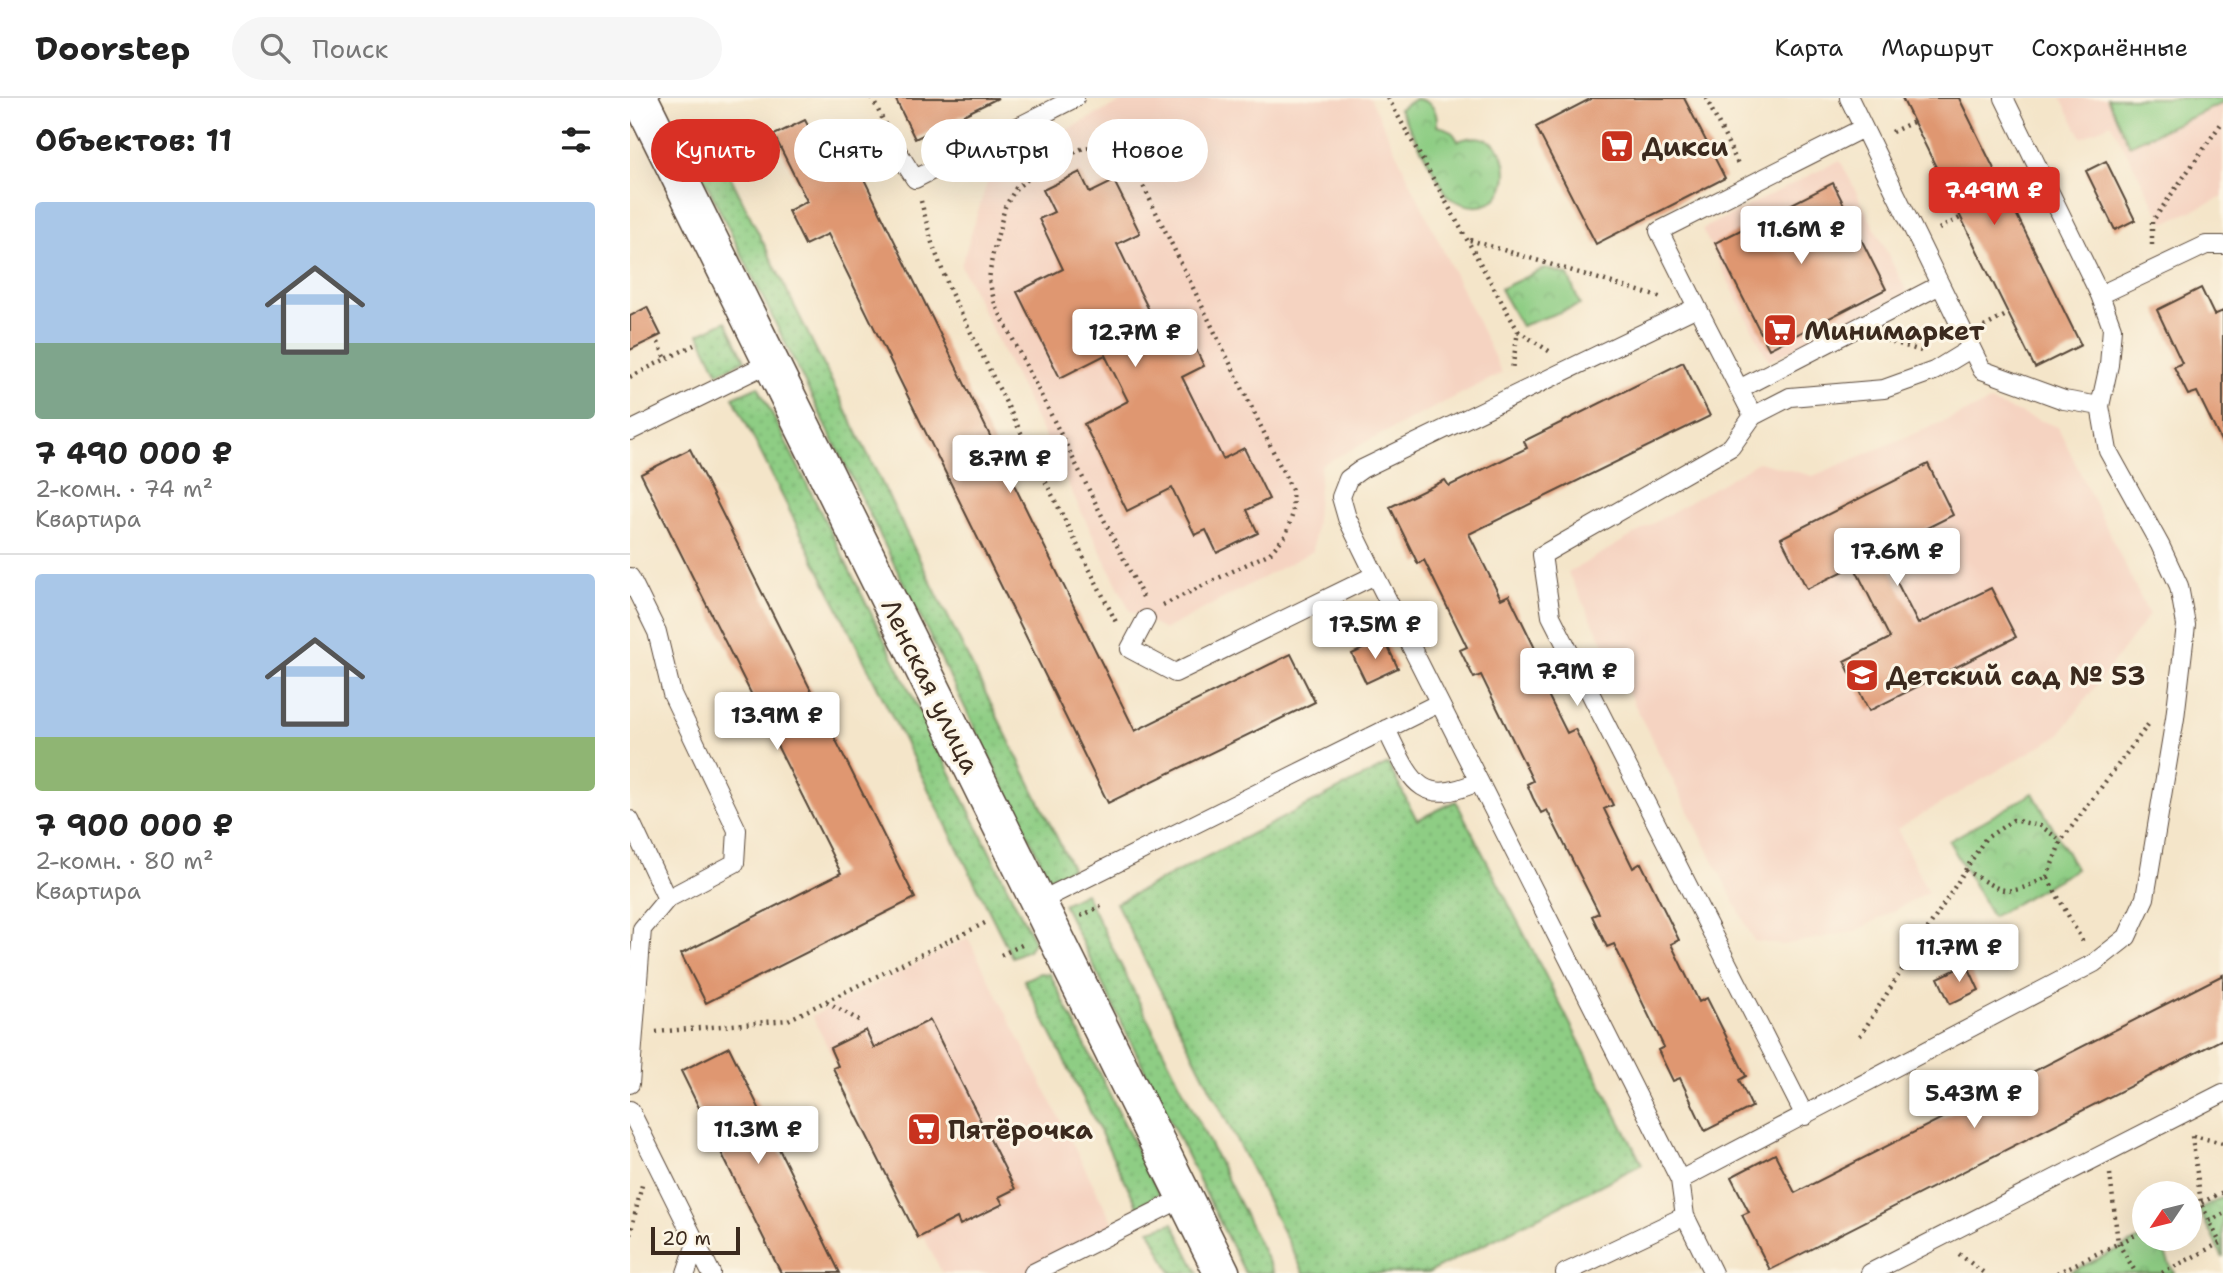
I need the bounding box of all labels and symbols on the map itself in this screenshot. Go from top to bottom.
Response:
supermarket icon: Дикси [1598,127,1636,165]
place label: Дикси [1642,129,1728,164]
pin: 7.49M ₽ [1929,167,2059,227]
pin: 11.6M ₽ [1736,206,1866,266]
pin: 12.7M ₽ [1070,310,1200,369]
supermarket icon: Минимаркет [1761,311,1799,349]
place label: Минимаркет [1804,313,1985,348]
pin: 8.7M ₽ [953,436,1067,495]
pin: 17.6M ₽ [1832,528,1962,588]
street label: Ленская улица [873,593,989,779]
pin: 17.5M ₽ [1310,602,1440,661]
pin: 7.9M ₽ [1520,648,1634,708]
school or university icon: Детский сад № 53 [1843,656,1881,694]
place label: Детский сад № 53 [1886,658,2145,693]
pin: 13.9M ₽ [712,692,842,752]
pin: 11.7M ₽ [1894,924,2024,984]
pin: 5.43M ₽ [1909,1070,2039,1130]
pin: 11.3M ₽ [693,1107,823,1166]
supermarket icon: Пятёрочка [905,1110,943,1148]
place label: Пятёрочка [948,1112,1093,1147]
north arrow [2132,1181,2202,1251]
scale bar [651,1224,740,1256]

